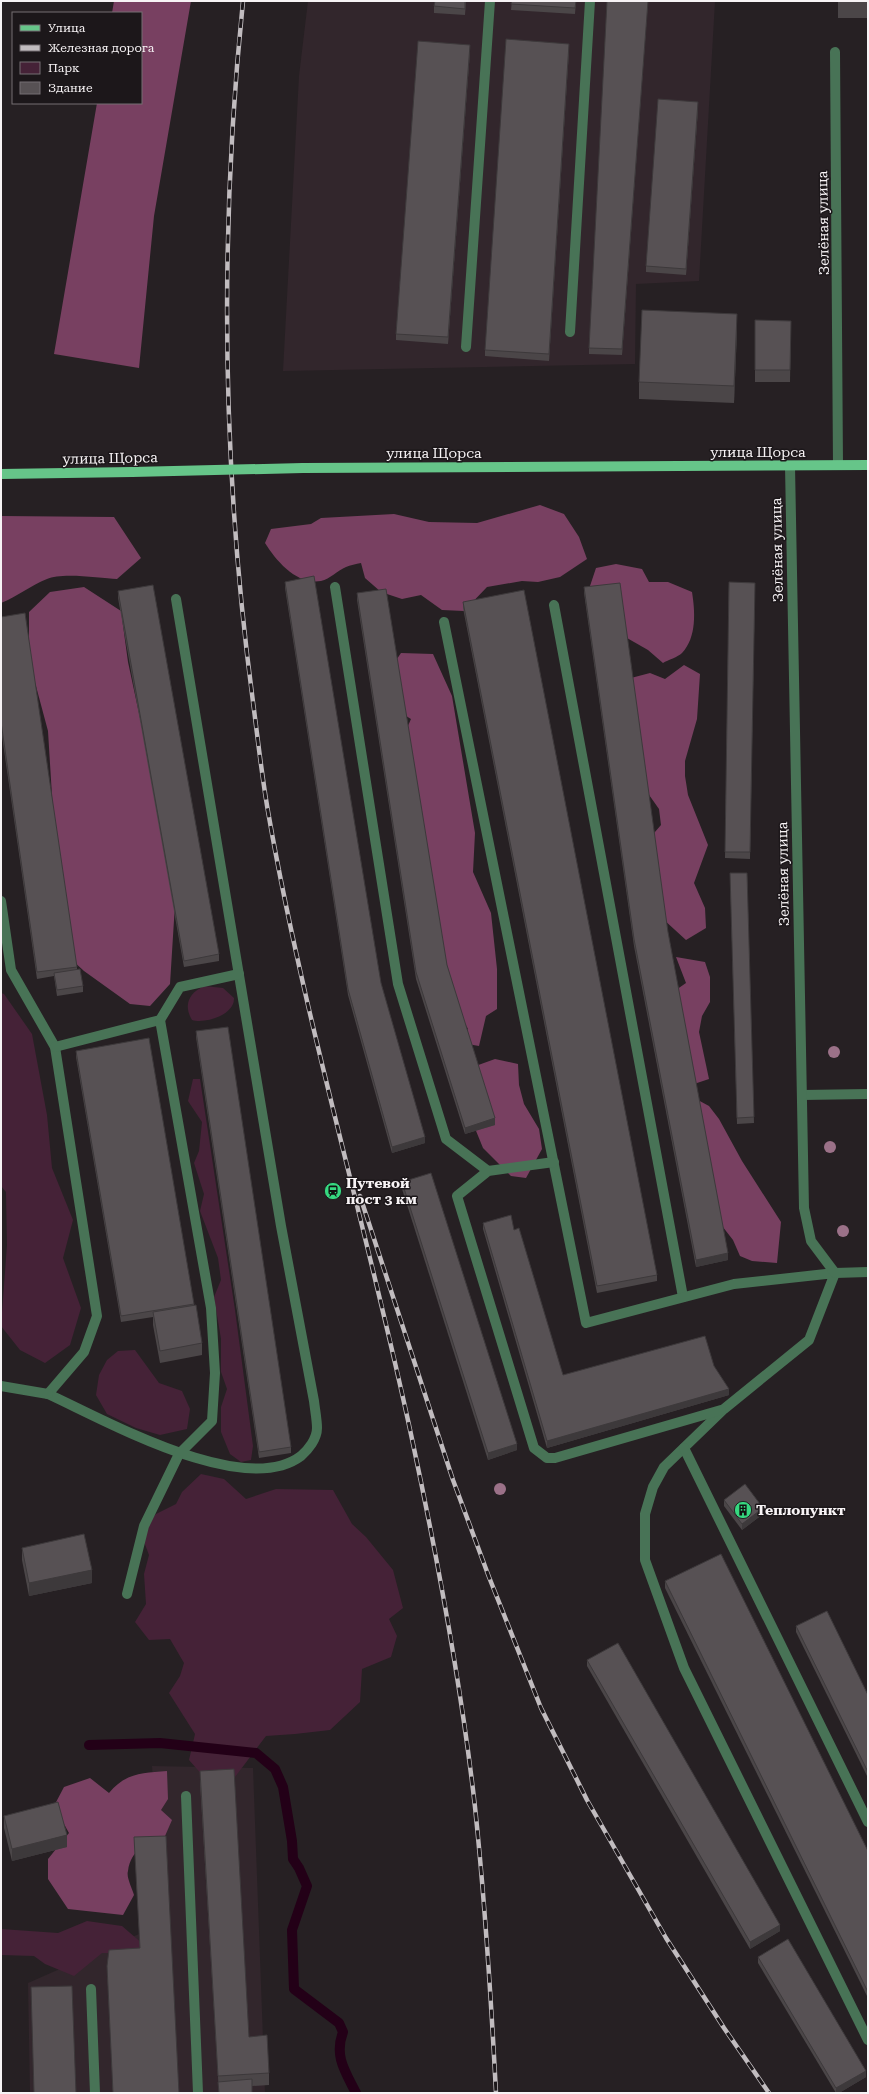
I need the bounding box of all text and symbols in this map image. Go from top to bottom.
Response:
legend [12,12,142,104]
text: Улица [48,21,86,35]
text: Железная дорога [48,41,155,55]
text: Парк [48,61,80,75]
text: Здание [48,81,93,95]
street label: Зелёная улица [814,170,832,275]
street label: улица Щорса [710,444,806,460]
street label: улица Щорса [386,445,482,461]
street label: улица Щорса [62,449,158,467]
street label: Зелёная улица [768,497,786,602]
street label: Зелёная улица [774,821,792,926]
place label: Путевой пост 3 км [346,1175,417,1207]
station icon: Путевой пост 3 км [323,1181,343,1201]
building icon: Теплопункт [733,1500,753,1520]
place label: Теплопункт [756,1502,846,1518]

